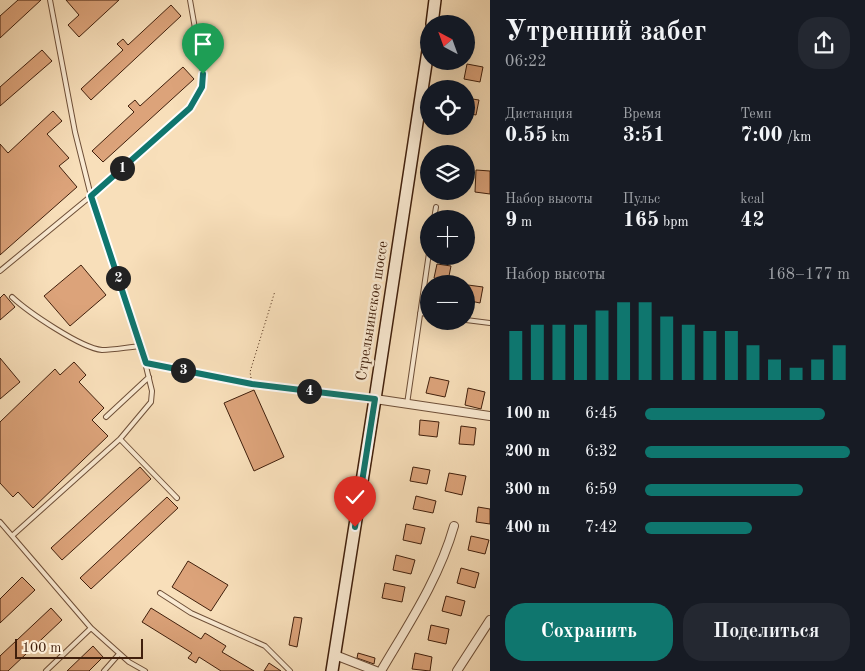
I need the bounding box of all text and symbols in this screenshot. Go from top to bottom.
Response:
north arrow [420,15,475,70]
map controls [420,15,475,330]
button: share [798,17,850,69]
text: Утренний забег [505,19,706,47]
pin [182,23,224,74]
icon: arrive [189,30,217,58]
text: 06:22 [505,54,547,70]
button: locate [420,80,475,135]
text: Дистанция [505,107,573,121]
text: Время [623,107,661,121]
text: Темп [740,107,772,121]
text: 0.55 [505,125,547,146]
text: 3:51 [623,125,665,146]
text: 7:00 [740,125,783,146]
text: km [547,130,570,144]
text: /km [783,130,811,144]
button: layers [420,145,475,200]
pin: 1 [110,156,134,180]
text: 1 [118,161,127,175]
text: Набор высоты [505,192,593,206]
text: Пульс [623,192,660,206]
text: kcal [740,192,764,206]
button: + [420,210,475,265]
text: 9 [505,210,517,231]
text: 165 [623,210,659,231]
text: 42 [740,210,765,231]
text: m [517,215,532,229]
text: bpm [659,215,689,229]
street label: Стрельнинское шоссе [355,240,391,382]
pin: 2 [106,266,130,290]
text: Набор высоты [505,267,605,283]
text: 168–177 m [767,267,850,283]
text: 2 [114,271,123,285]
button: − [420,275,475,330]
pin: 3 [170,358,196,382]
text: 3 [179,363,188,377]
pin: 4 [296,378,322,404]
text: 4 [305,384,314,398]
text: 100 m [505,406,550,422]
text: 6:45 [585,406,617,422]
text: 200 m [505,444,550,460]
text: 6:32 [585,444,617,460]
pin [334,476,376,527]
text: 300 m [505,482,550,498]
text: 6:59 [585,482,617,498]
icon: check [341,483,369,511]
text: 400 m [505,520,550,536]
text: 7:42 [585,520,617,536]
button: Сохранить [505,603,673,661]
button: Поделиться [683,603,850,661]
scale bar [15,636,142,659]
text: 100 m [22,641,61,655]

